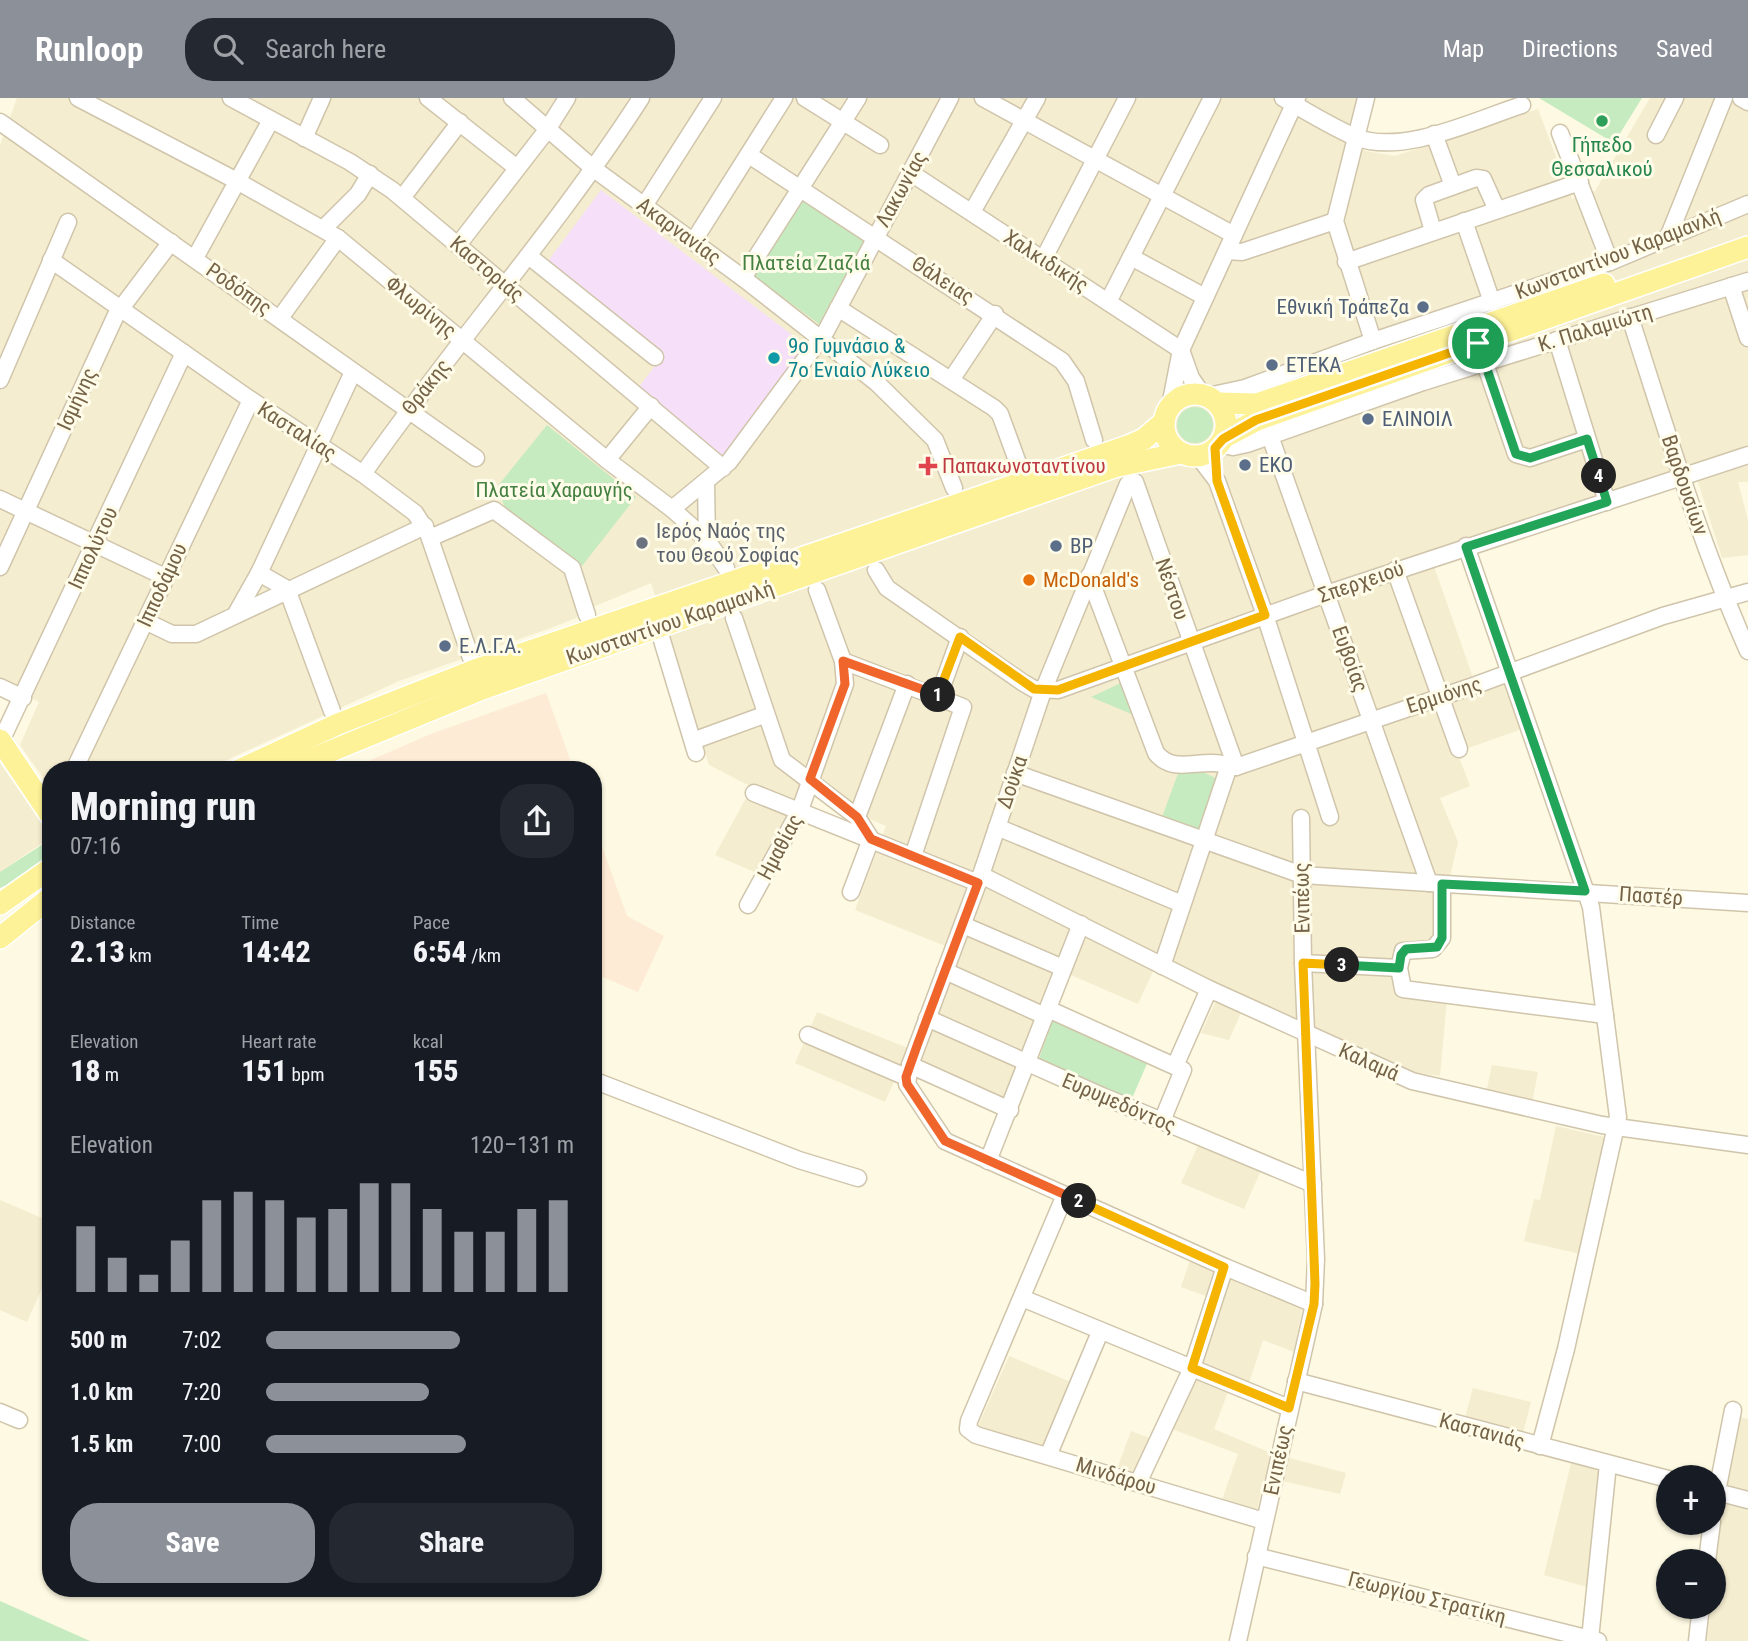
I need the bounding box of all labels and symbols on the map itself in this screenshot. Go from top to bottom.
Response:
marker: Γήπεδο Θεσσαλικού [1594,113,1610,129]
place label: Γήπεδο Θεσσαλικού [1551,133,1653,181]
street label: Λακωνίας [870,147,932,231]
street label: Ακαρνανίας [632,192,726,270]
street label: Κωνσταντίνου Καραμανλή [1512,204,1724,304]
street label: Χαλκιδικής [999,225,1093,297]
street label: Καστοριάς [445,231,529,307]
park label: Πλατεία Ζιαζιά [742,251,871,275]
street label: Θάλειας [907,251,979,309]
street label: Ροδόπης [202,258,276,320]
street label: Φλωρίνης [381,271,461,343]
place label: Εθνική Τράπεζα [1276,295,1410,319]
marker: Εθνική Τράπεζα [1415,299,1431,315]
street label: Κ. Παλαμιώτη [1535,299,1655,357]
pin [1448,313,1508,373]
place label: 9ο Γυμνάσιο & 7ο Ενιαίο Λύκειο [788,334,930,382]
marker: 9ο Γυμνάσιο & 7ο Ενιαίο Λύκειο [766,350,782,366]
place label: ΕΤΕΚΑ [1286,353,1341,377]
street label: Θράκης [397,354,455,420]
marker: ΕΤΕΚΑ [1264,357,1280,373]
street label: Ισμήνης [52,364,102,434]
street label: Κασταλίας [253,397,341,465]
place label: ΕΛΙΝΟΙΛ [1382,407,1453,431]
marker: ΕΛΙΝΟΙΛ [1360,411,1376,427]
street label: Βαρδουσίων [1657,432,1713,538]
place label: EKO [1259,453,1293,477]
place label: Παπακωνσταντίνου [942,454,1106,478]
marker: EKO [1237,457,1253,473]
marker: Παπακωνσταντίνου [920,458,936,474]
pin: 4 [1582,458,1616,494]
park label: Πλατεία Χαραυγής [475,478,633,502]
street label: Ιππολύτου [64,503,122,593]
place label: Ιερός Ναός της του Θεού Σοφίας [656,519,799,567]
place label: BP [1070,534,1093,558]
marker: Ιερός Ναός της του Θεού Σοφίας [634,535,650,551]
marker: BP [1048,538,1064,554]
street label: Ιπποδάμου [132,539,192,631]
street label: Νέστου [1150,555,1194,623]
street label: Σπερχειού [1315,556,1407,608]
place label: McDonald's [1043,568,1139,592]
marker: McDonald's [1021,572,1037,588]
street label: Κωνσταντίνου Καραμανλή [563,576,777,670]
street label: Ευβοίας [1327,623,1373,695]
place label: Ε.Λ.Γ.Α. [459,634,522,658]
marker: Ε.Λ.Γ.Α. [437,638,453,654]
street label: Ερμιόνης [1403,672,1485,718]
pin: 1 [920,678,956,712]
street label: Δούκα [992,752,1032,812]
street label: Ημαθίας [753,810,807,884]
street label: Ενιπέως [1289,862,1315,934]
street label: Παστέρ [1618,882,1684,910]
pin: 3 [1324,948,1360,982]
street label: Καλαμά [1335,1038,1403,1086]
street label: Ευρυμεδόντος [1059,1068,1179,1138]
pin: 2 [1062,1184,1096,1218]
street label: Καστανιάς [1437,1408,1527,1454]
street label: Ενιπέως [1259,1423,1297,1497]
street label: Μινδάρου [1073,1452,1159,1500]
street label: Γεωργίου Στρατίκη [1346,1567,1508,1629]

